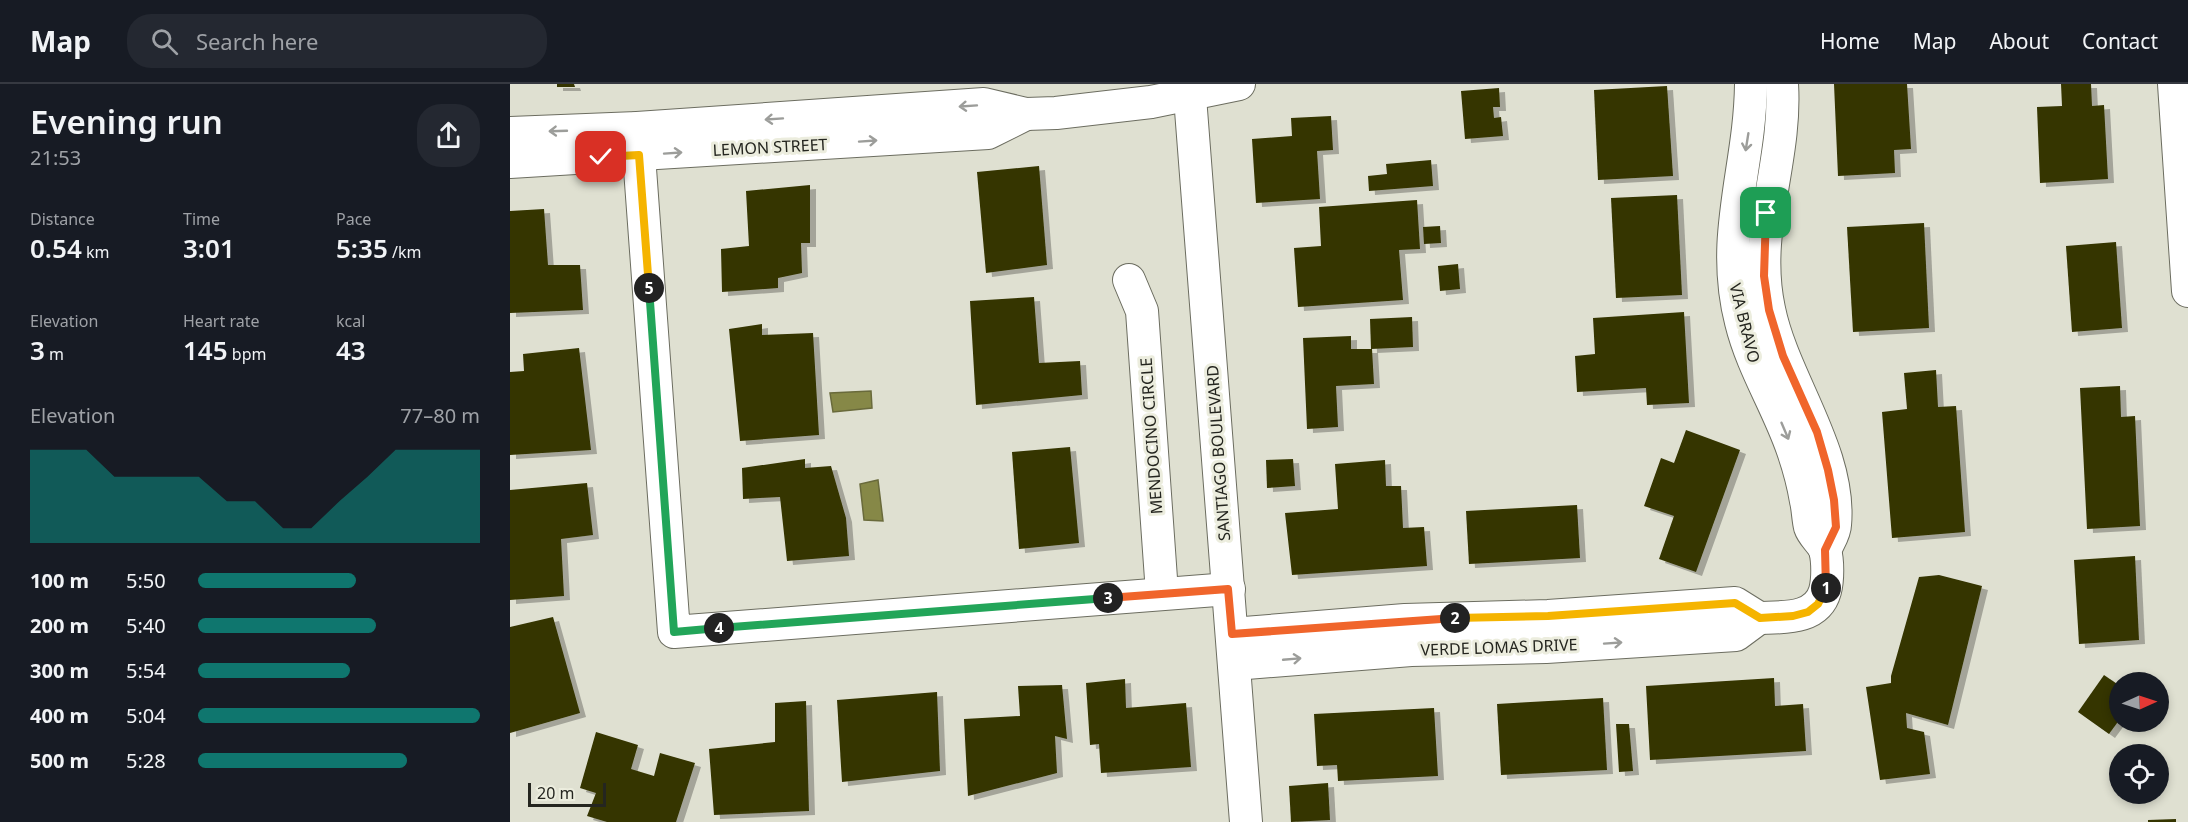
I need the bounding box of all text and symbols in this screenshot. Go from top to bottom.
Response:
search box [127,14,547,68]
text: Map [30,22,91,60]
icon: search [148,25,181,58]
text: Search here [196,26,318,56]
text: Home [1820,27,1880,55]
text: Map [1913,27,1956,55]
text: About [1989,27,2049,55]
text: Contact [2082,27,2158,55]
text: Evening run [30,99,223,144]
one-way arrow [959,100,979,111]
button: share [417,104,480,167]
one-way arrow [764,113,784,124]
one-way arrow [548,125,568,136]
pin [575,131,626,182]
one-way arrow [1742,132,1753,152]
street label: LEMON STREET [712,133,828,161]
one-way arrow [857,135,877,146]
icon: check [584,140,617,173]
text: 21:53 [30,144,81,171]
one-way arrow [663,147,683,158]
pin [1740,187,1791,238]
icon: arrive [1749,196,1782,229]
text: Distance [30,208,95,230]
text: Time [183,208,220,230]
text: Pace [336,208,371,230]
text: 0.54 [30,230,82,266]
text: 3:01 [183,230,235,266]
text: 5:35 [336,230,388,266]
text: km [82,241,109,263]
text: /km [388,241,421,263]
pin: 5 [634,273,664,303]
text: 5 [644,277,654,299]
street label: VIA BRAVO [1724,281,1766,365]
text: Elevation [30,310,98,332]
text: Heart rate [183,310,259,332]
text: kcal [336,310,365,332]
text: 3 [30,332,45,368]
text: 145 [183,332,228,368]
text: 43 [336,332,366,368]
text: m [45,343,64,365]
text: bpm [228,343,266,365]
street label: MENDOCINO CIRCLE [1135,357,1167,515]
street label: SANTIAGO BOULEVARD [1201,364,1235,542]
text: Elevation [30,402,115,429]
text: 77–80 m [400,402,480,429]
one-way arrow [1780,422,1791,440]
text: 100 m [30,567,89,594]
text: 5:50 [126,567,166,594]
pin: 1 [1811,573,1841,603]
text: 1 [1821,577,1831,599]
pin: 3 [1093,583,1123,613]
text: 3 [1103,587,1113,609]
pin: 2 [1440,603,1470,633]
text: 2 [1450,607,1460,629]
text: 200 m [30,612,89,639]
text: 5:40 [126,612,166,639]
pin: 4 [704,613,734,643]
text: 4 [714,617,724,639]
street label: VERDE LOMAS DRIVE [1420,633,1578,661]
one-way arrow [1602,637,1622,648]
one-way arrow [1282,654,1302,665]
text: 300 m [30,657,89,684]
text: 5:54 [126,657,166,684]
north arrow [2109,672,2169,732]
map controls [2109,672,2169,804]
text: 400 m [30,702,89,729]
text: 5:04 [126,702,166,729]
button: locate [2109,744,2169,804]
text: 500 m [30,747,89,774]
text: 5:28 [126,747,166,774]
scale bar [528,780,606,808]
text: 20 m [537,782,574,804]

